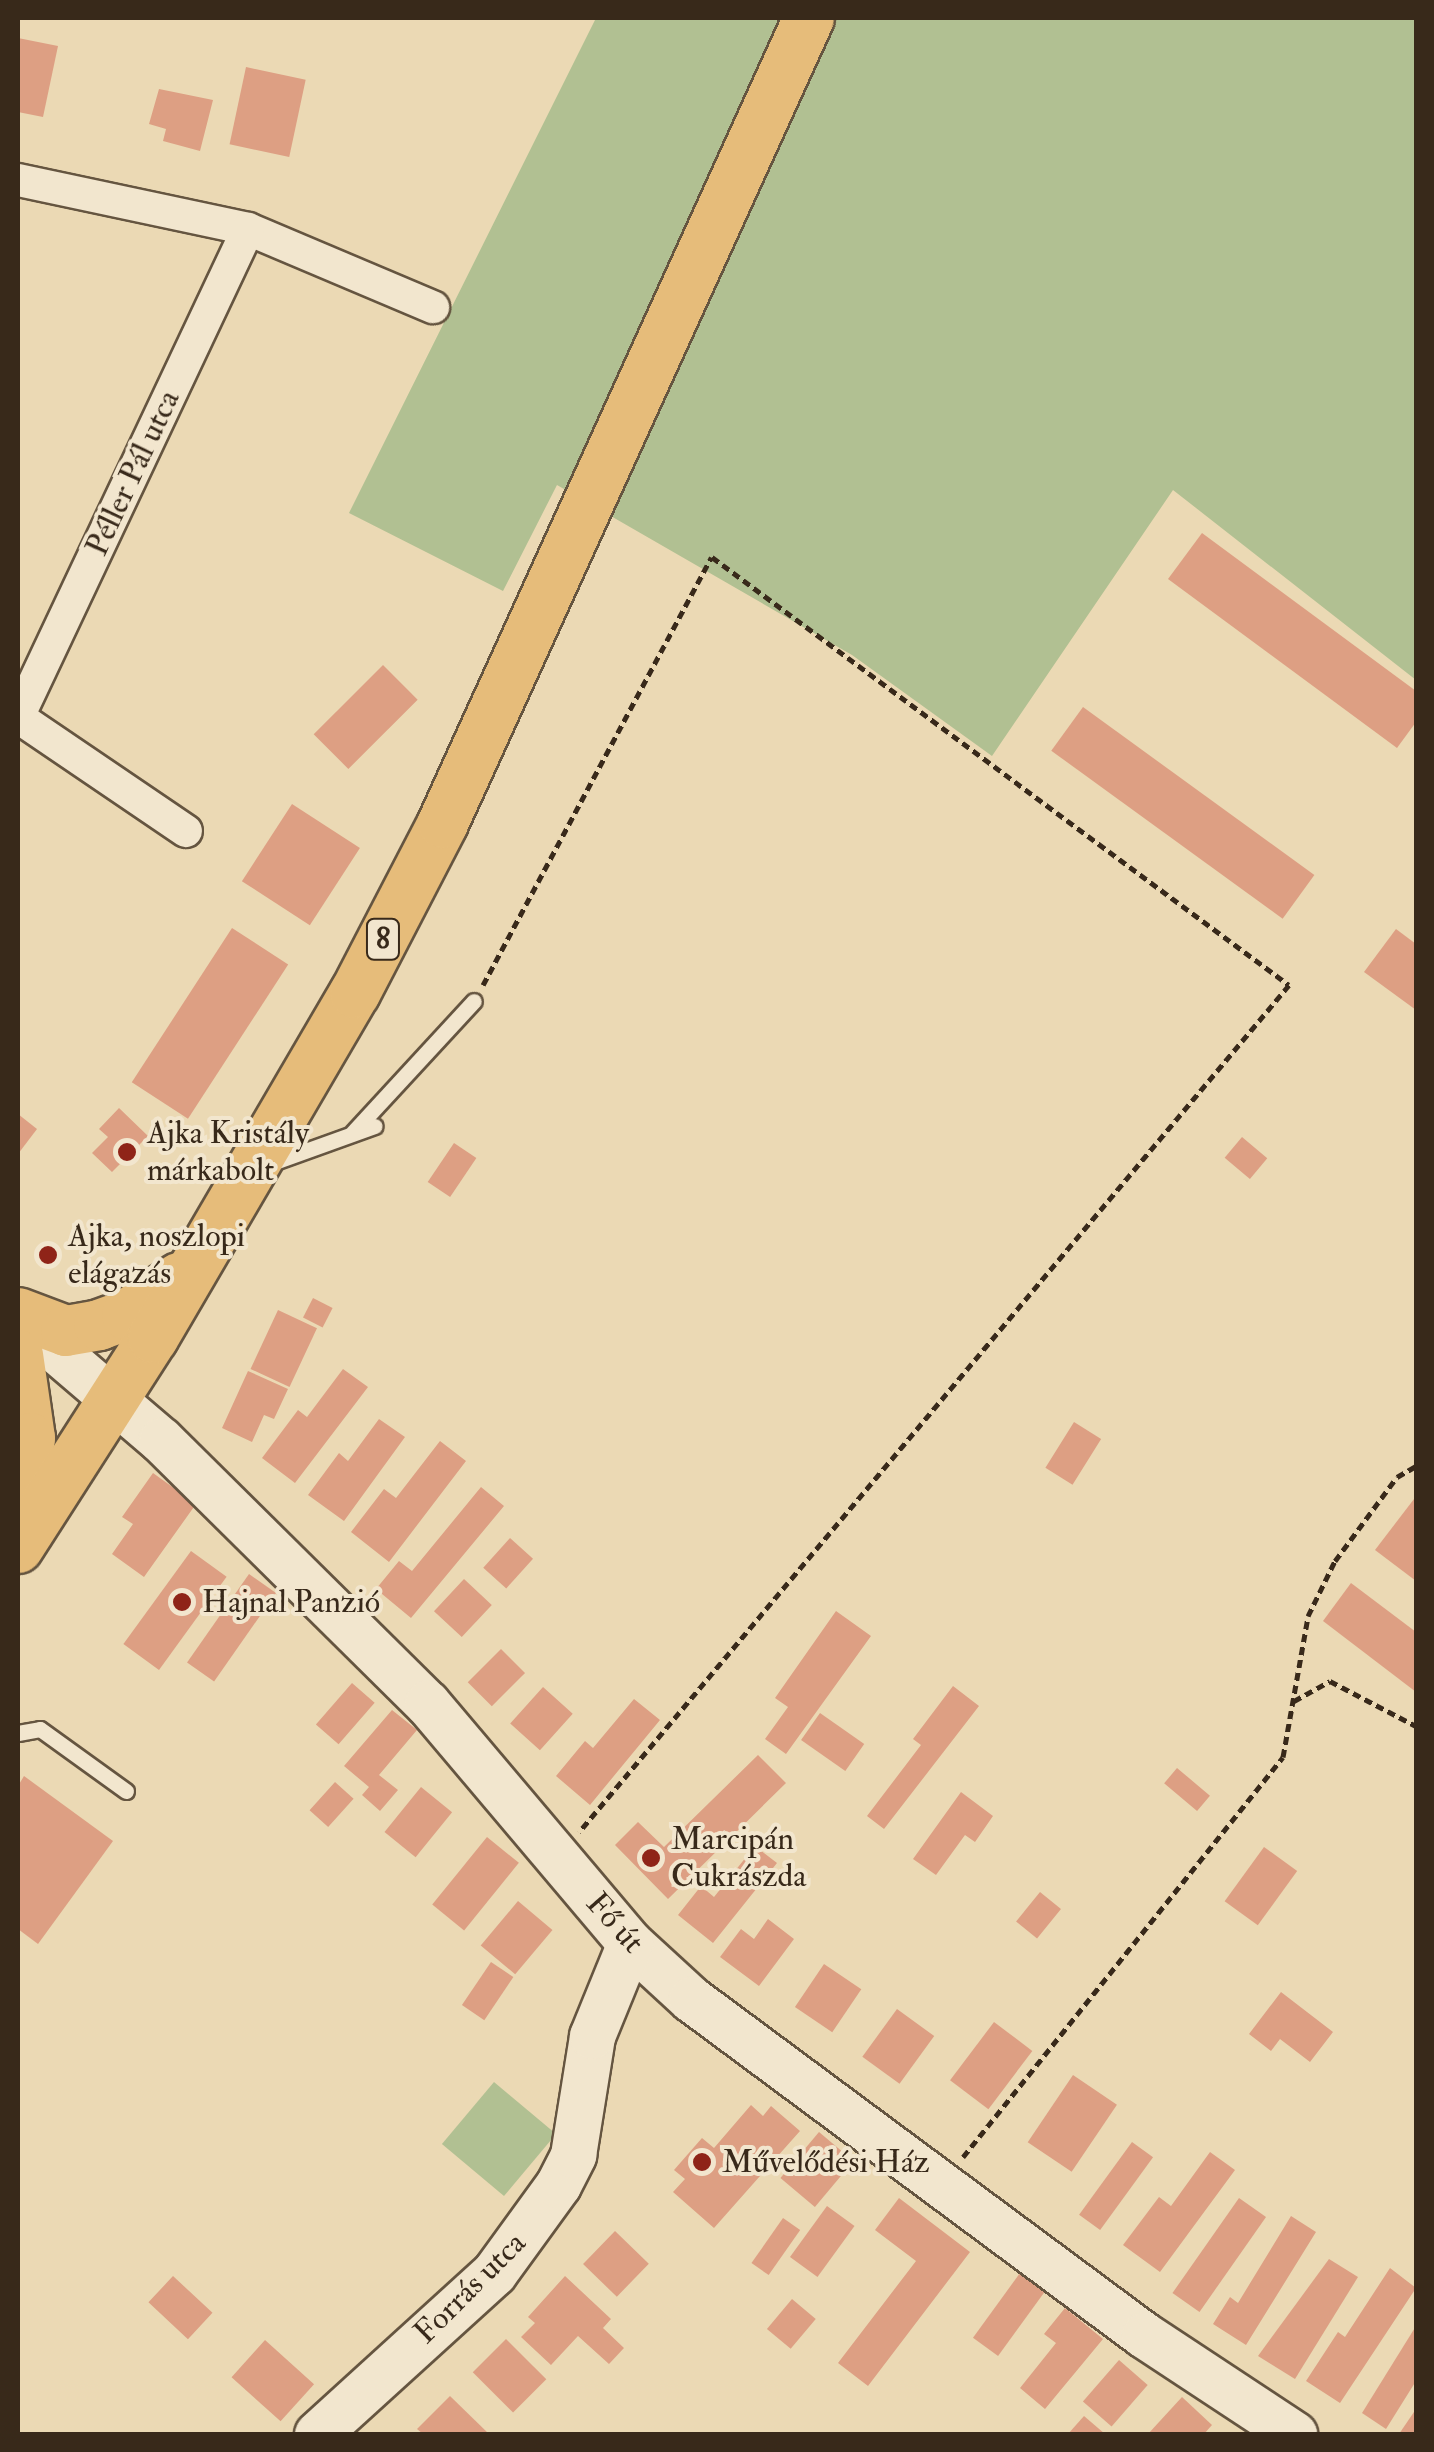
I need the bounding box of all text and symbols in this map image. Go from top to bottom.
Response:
street label: Péller Pál utca [78,384,188,562]
road number: 8 [366,914,400,964]
place label: Ajka Kristály márkabolt [147,1115,309,1190]
marker: Ajka Kristály márkabolt [116,1141,138,1163]
place label: Ajka, noszlopi elágazás [68,1218,245,1293]
marker: Ajka, noszlopi elágazás [37,1244,59,1266]
place label: Hajnal Panzió [202,1583,380,1621]
marker: Hajnal Panzió [171,1591,193,1613]
place label: Marcipán Cukrászda [671,1821,806,1896]
marker: Marcipán Cukrászda [640,1847,662,1869]
street label: Fő út [578,1885,652,1961]
place label: Művelődési Ház [722,2143,930,2181]
marker: Művelődési Ház [691,2151,713,2173]
street label: Forrás utca [406,2224,534,2352]

